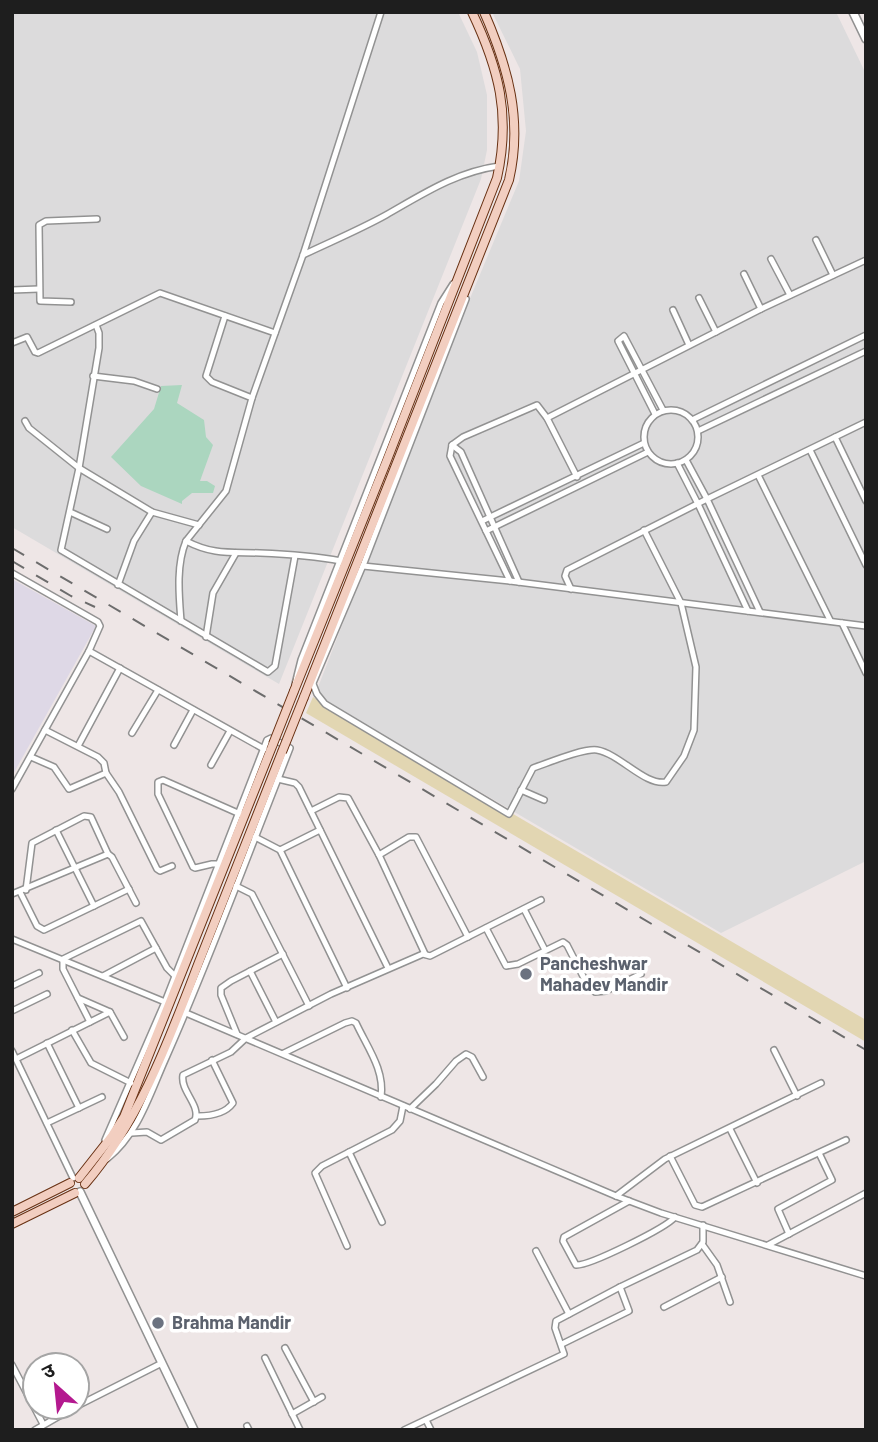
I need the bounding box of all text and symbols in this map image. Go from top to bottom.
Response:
place label: Pancheshwar Mahadev Mandir [540,952,668,995]
marker: Pancheshwar Mahadev Mandir [518,966,534,982]
place label: Brahma Mandir [172,1311,291,1333]
marker: Brahma Mandir [150,1315,166,1331]
north arrow [21,1351,91,1421]
text: उ [38,1357,59,1383]

